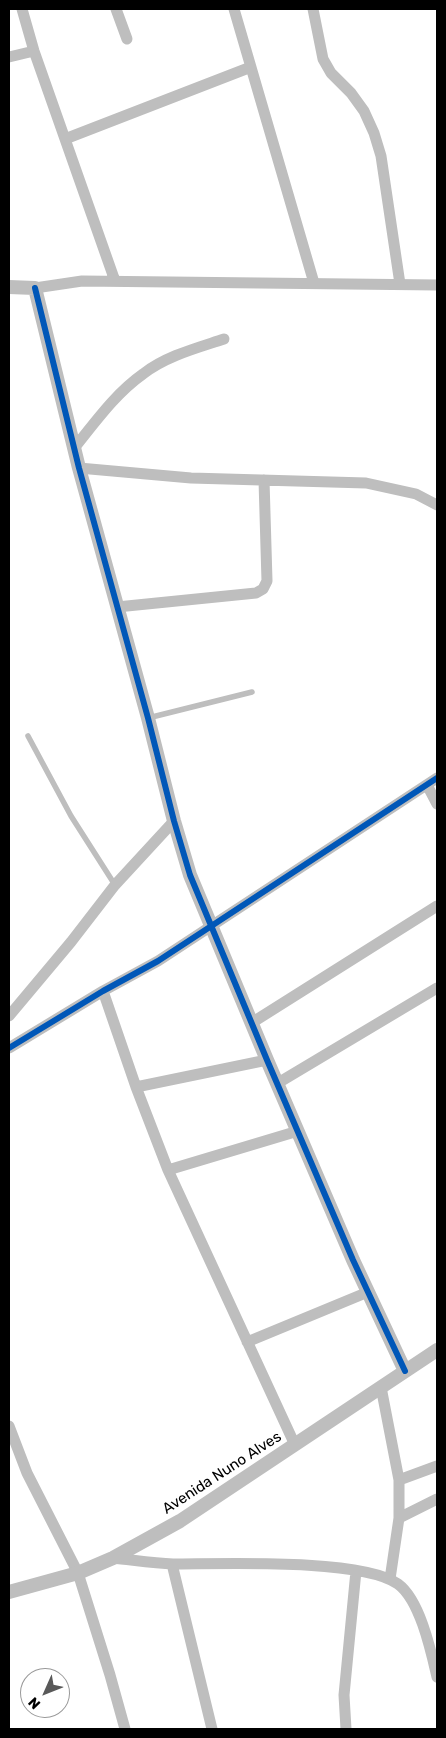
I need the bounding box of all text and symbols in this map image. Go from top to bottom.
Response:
street label: Avenida Nuno Alves [159,1428,285,1518]
north arrow [20,1668,70,1718]
text: N [25,1694,44,1713]

